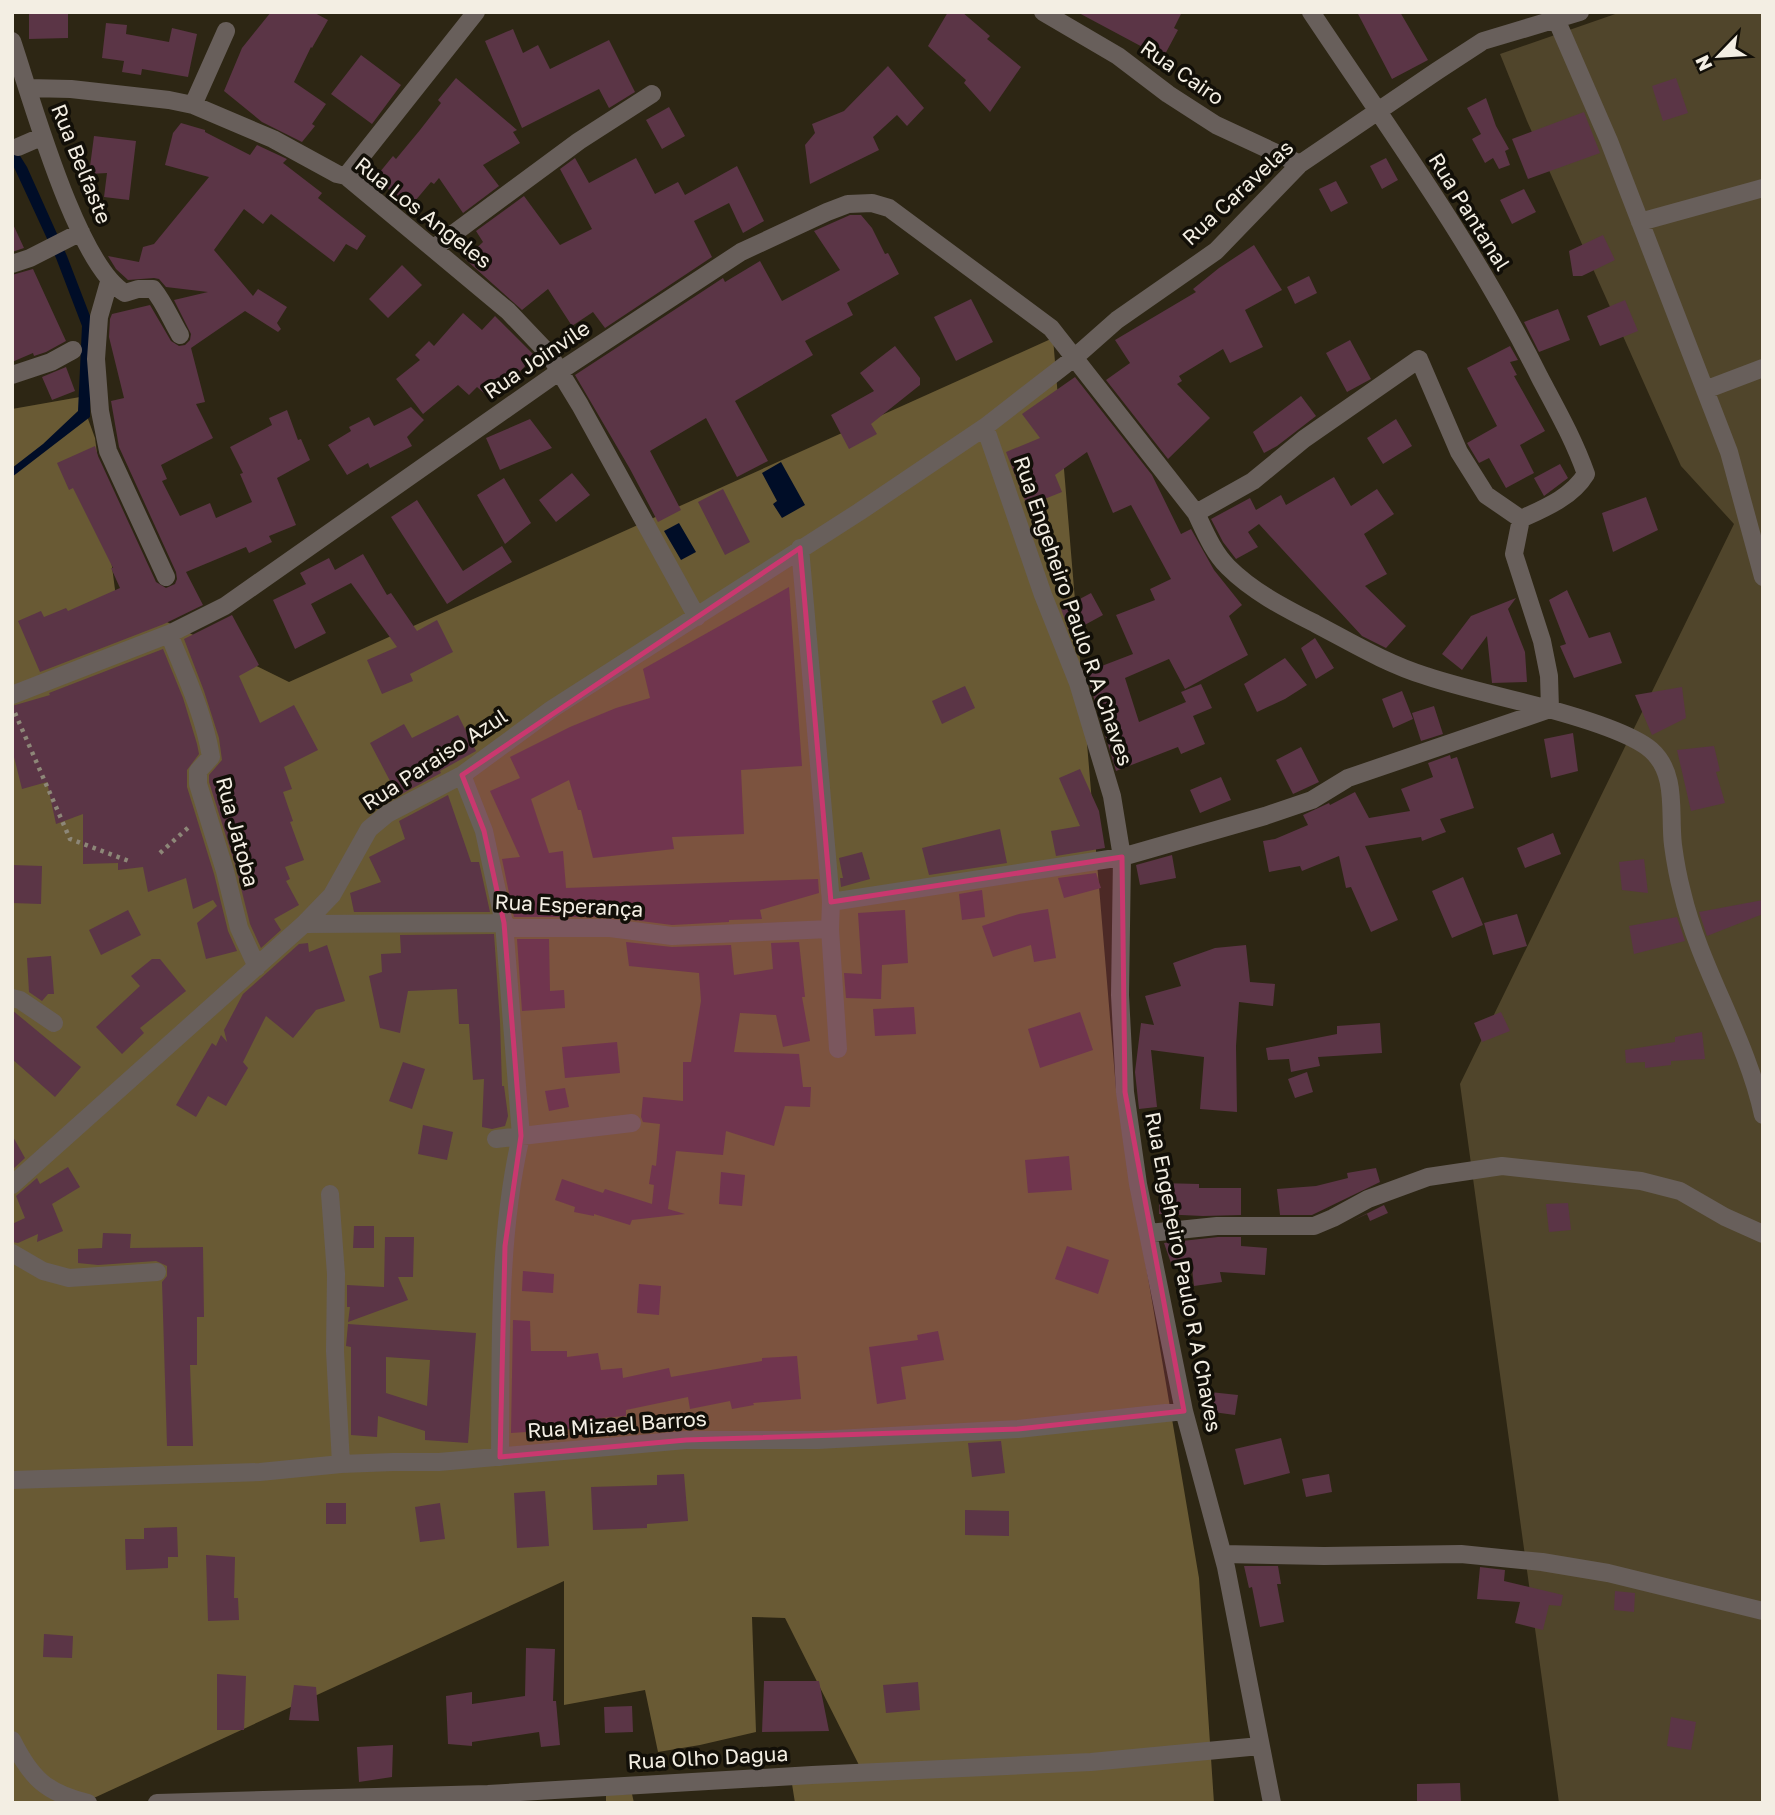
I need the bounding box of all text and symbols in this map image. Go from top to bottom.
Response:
north arrow [1684,21,1754,91]
street label: Rua Cairo [1136,34,1229,110]
text: N [1690,52,1717,75]
street label: Rua Belfaste [46,100,118,227]
street label: Rua Caravelas [1176,134,1298,250]
street label: Rua Pantanal [1423,148,1516,275]
street label: Rua Los Angeles [350,151,497,274]
street label: Rua Joinvile [479,314,594,404]
street label: Rua Engeheiro Paulo R A Chaves [1009,452,1139,769]
street label: Rua Paraiso Azul [357,703,512,816]
street label: Rua Jatoba [211,774,265,890]
street label: Rua Esperança [494,888,644,922]
street label: Rua Engeheiro Paulo R A Chaves [1140,1109,1228,1434]
street label: Rua Mizael Barros [526,1405,708,1443]
street label: Rua Olho Dagua [627,1740,789,1774]

